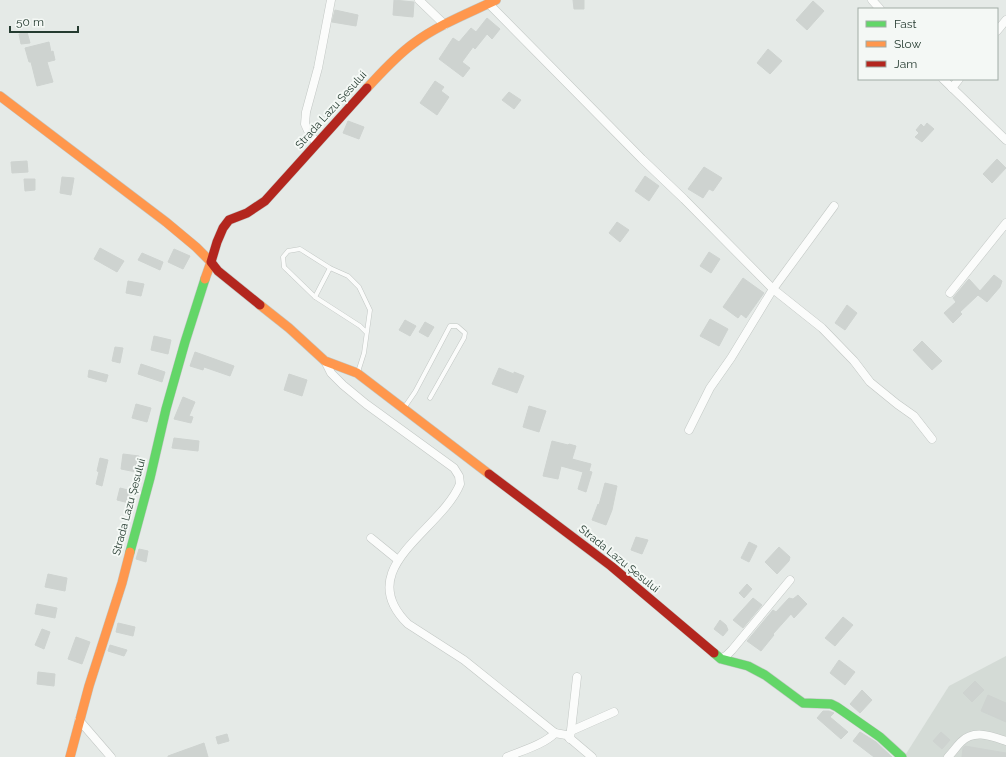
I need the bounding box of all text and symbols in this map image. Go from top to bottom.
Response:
scale bar [10,8,78,34]
legend [858,8,998,80]
text: 50 m [16,15,44,29]
text: Fast [894,17,917,31]
text: Slow [894,37,921,51]
text: Jam [894,57,917,71]
street label: Strada Lazu Șesului [293,69,369,151]
street label: Strada Lazu Șesului [110,457,148,557]
street label: Strada Lazu Șesului [576,523,662,595]

